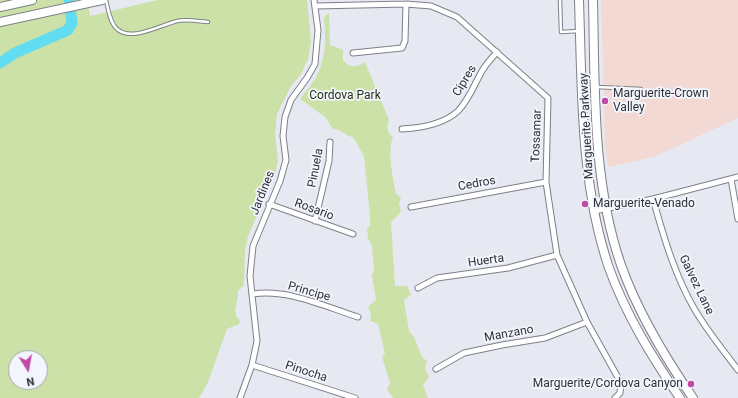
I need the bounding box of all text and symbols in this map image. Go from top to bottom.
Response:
street label: Cipres [450,63,480,99]
street label: Marguerite Parkway [577,73,597,179]
place label: Marguerite-Crown Valley [613,87,709,115]
park label: Cordova Park [309,89,381,103]
marker: Marguerite-Crown Valley [600,96,610,106]
street label: Tossamar [529,109,545,163]
street label: Pinuela [305,147,327,189]
street label: Jardines [248,169,278,217]
street label: Cedros [457,174,497,194]
street label: Rosario [292,196,336,224]
place label: Marguerite-Venado [593,197,695,211]
marker: Marguerite-Venado [580,199,590,209]
street label: Huerta [467,251,505,271]
street label: Galvez Lane [675,253,717,317]
street label: Principe [286,279,332,305]
street label: Manzano [483,323,535,345]
north arrow [8,350,48,390]
street label: Pinocha [283,358,329,386]
text: N [25,374,35,388]
place label: Marguerite/Cordova Canyon [533,377,683,391]
marker: Marguerite/Cordova Canyon [686,379,696,389]

